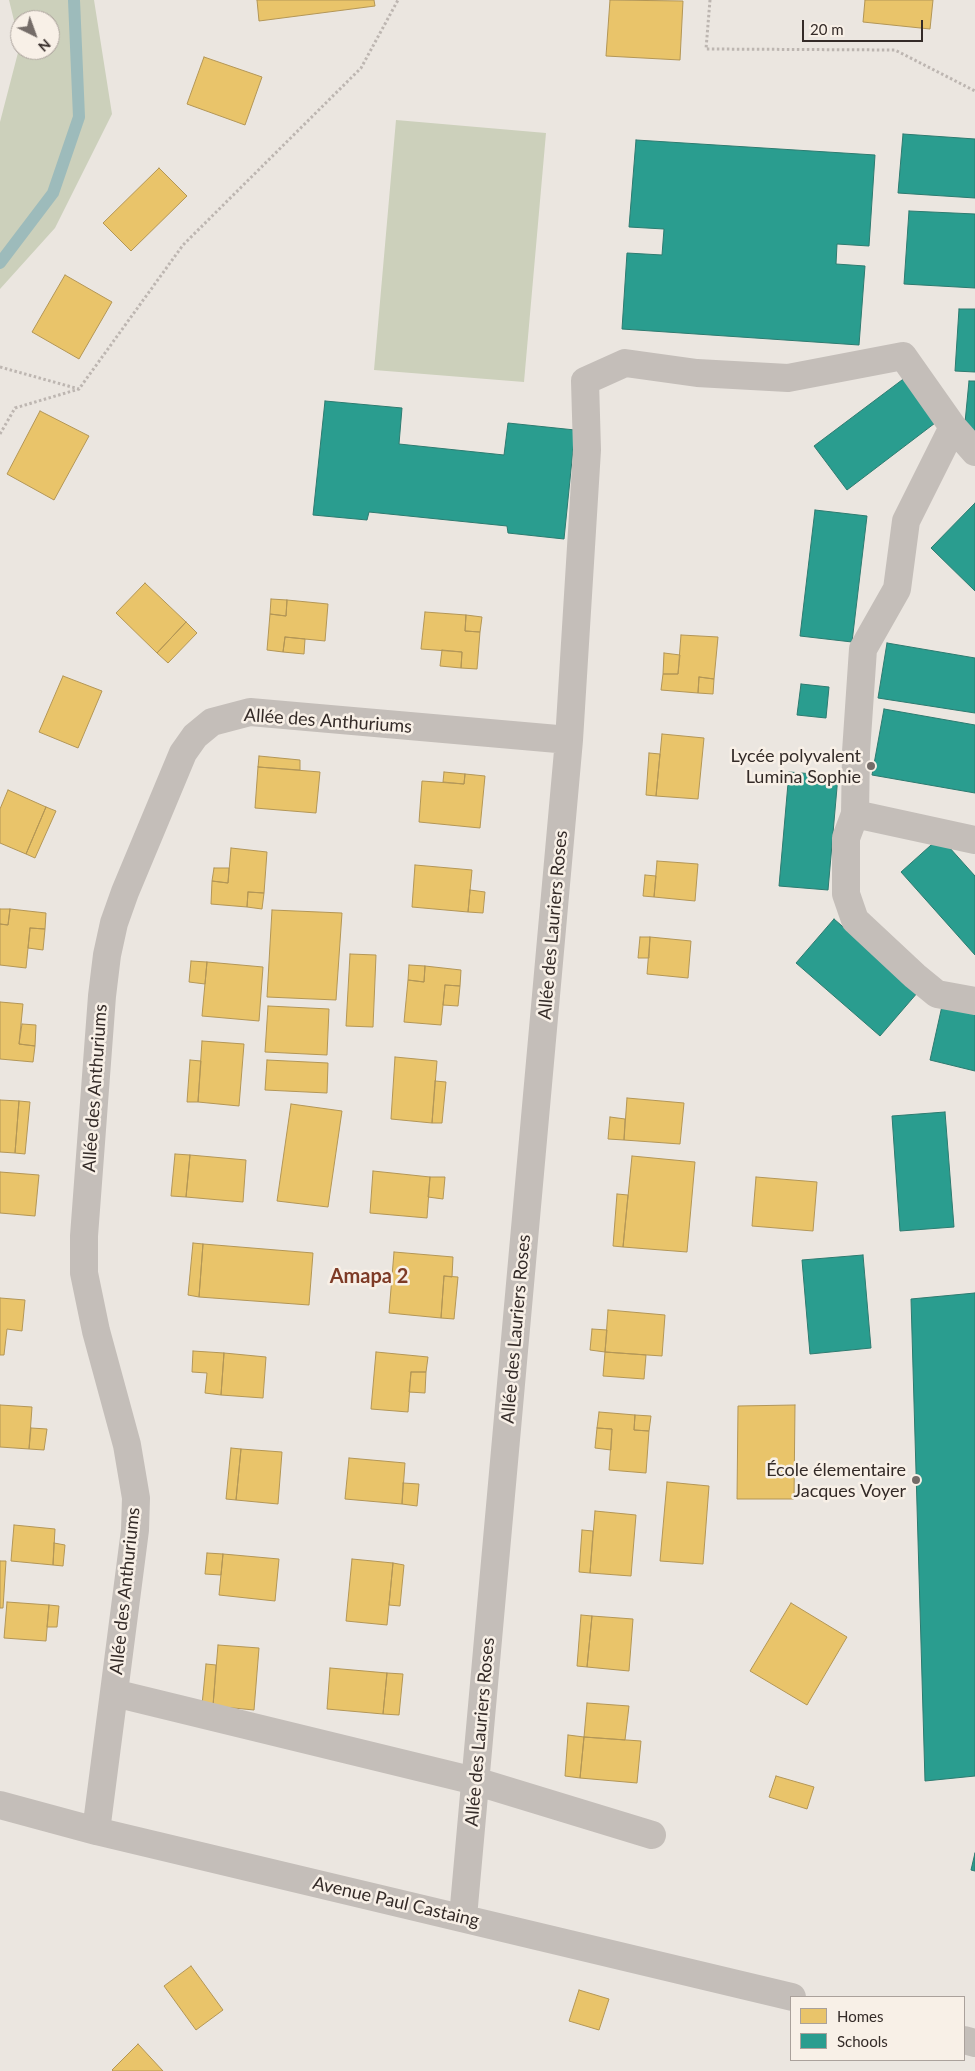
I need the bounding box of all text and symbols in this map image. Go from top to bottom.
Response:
north arrow [10,10,60,60]
scale bar [805,10,926,42]
text: 20 m [810,20,844,38]
text: N [35,36,54,56]
street label: Allée des Anthuriums [243,704,413,738]
place label: Lycée polyvalent Lumina Sophie [730,745,861,788]
marker: Lycée polyvalent Lumina Sophie [865,760,877,772]
street label: Allée des Lauriers Roses [534,830,572,1020]
street label: Allée des Anthuriums [78,1003,112,1173]
street label: Allée des Lauriers Roses [497,1234,535,1424]
district label: Amapa 2 [330,1265,408,1289]
place label: École élementaire Jacques Voyer [766,1459,906,1502]
marker: École élementaire Jacques Voyer [910,1474,922,1486]
street label: Allée des Anthuriums [105,1506,145,1676]
street label: Allée des Lauriers Roses [461,1637,499,1827]
street label: Avenue Paul Castaing [311,1872,481,1932]
legend [790,1996,965,2061]
text: Homes [837,2007,883,2025]
text: Schools [837,2032,888,2050]

